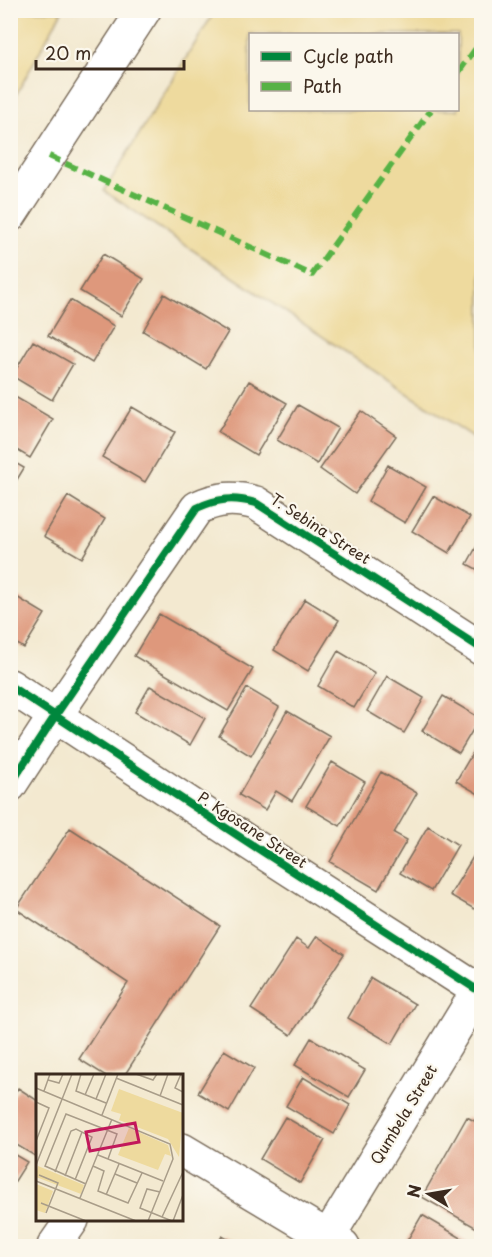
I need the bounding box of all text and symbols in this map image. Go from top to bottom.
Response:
scale bar [36,33,184,71]
legend [249,33,459,111]
text: 20 m [45,39,91,66]
text: Cycle path [303,42,394,69]
text: Path [303,72,342,99]
street label: T. Sebina Street [266,487,376,569]
street label: P. Kgosane Street [194,785,312,873]
street label: Qumbela Street [364,1060,442,1168]
inset map [36,1074,183,1221]
north arrow [399,1164,459,1224]
text: N [400,1182,426,1199]

